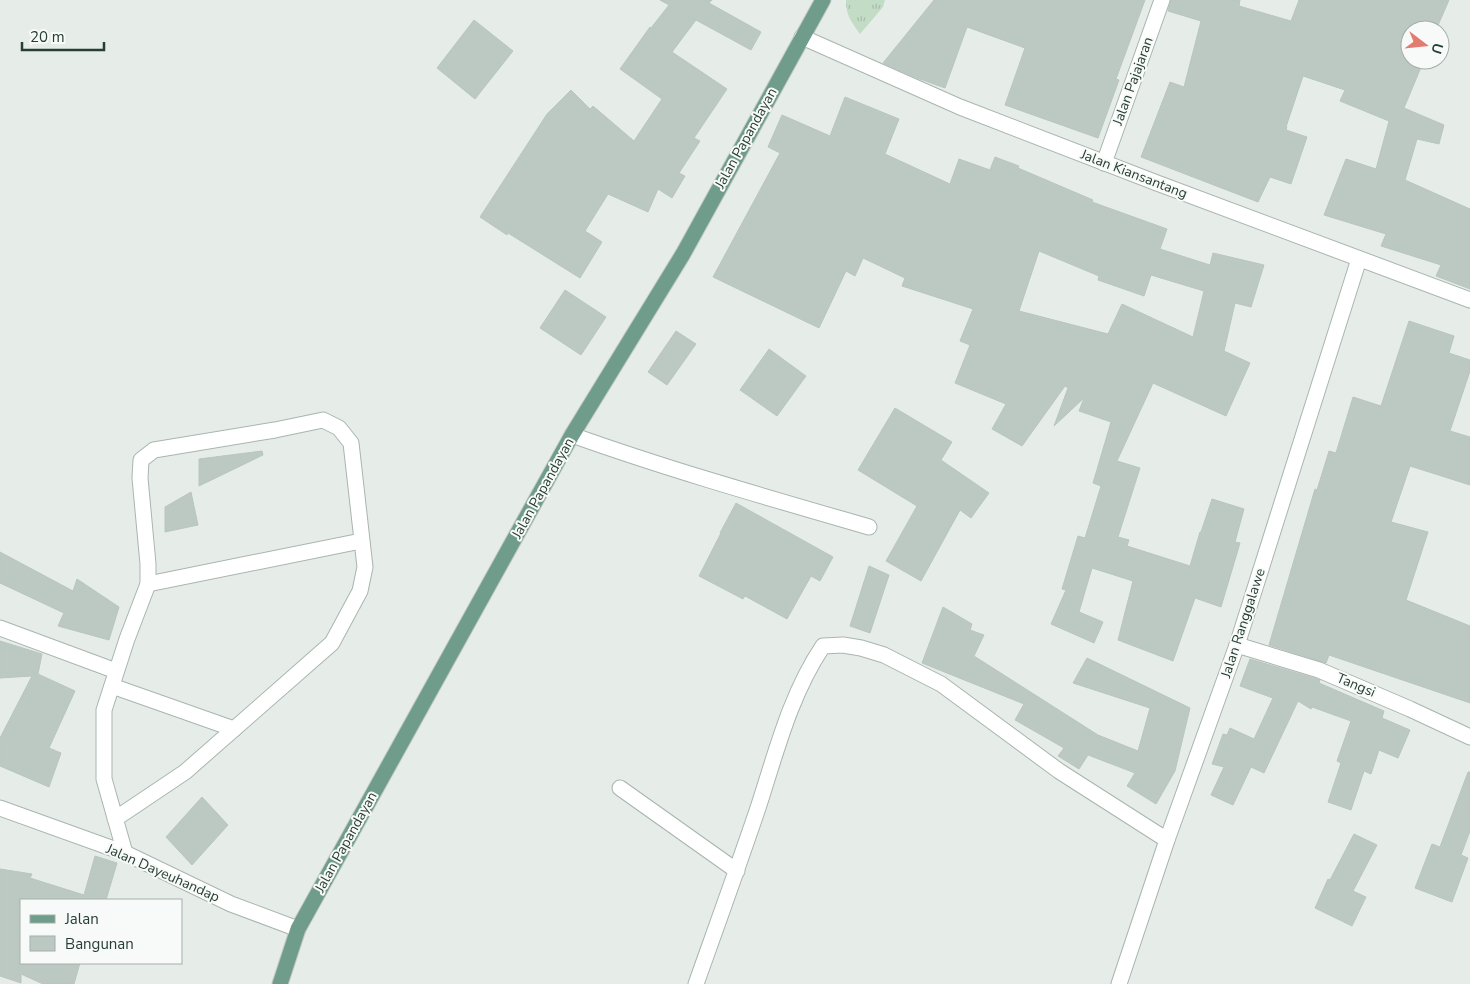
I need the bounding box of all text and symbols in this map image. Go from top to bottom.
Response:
scale bar [22,20,105,52]
north arrow [1400,20,1450,70]
text: 20 m [30,27,65,47]
street label: Jalan Pajajaran [1108,34,1158,129]
text: U [1426,41,1448,56]
street label: Jalan Papandayan [710,84,782,193]
street label: Jalan Kiansantang [1077,145,1190,203]
street label: Jalan Papandayan [507,434,579,543]
street label: Jalan Ranggalawe [1216,566,1270,681]
street label: Tangsi [1333,668,1379,702]
street label: Jalan Papandayan [310,788,382,897]
street label: Jalan Dayeuhandap [102,839,223,907]
legend [20,899,182,964]
text: Jalan [64,909,99,929]
text: Bangunan [65,934,134,954]

